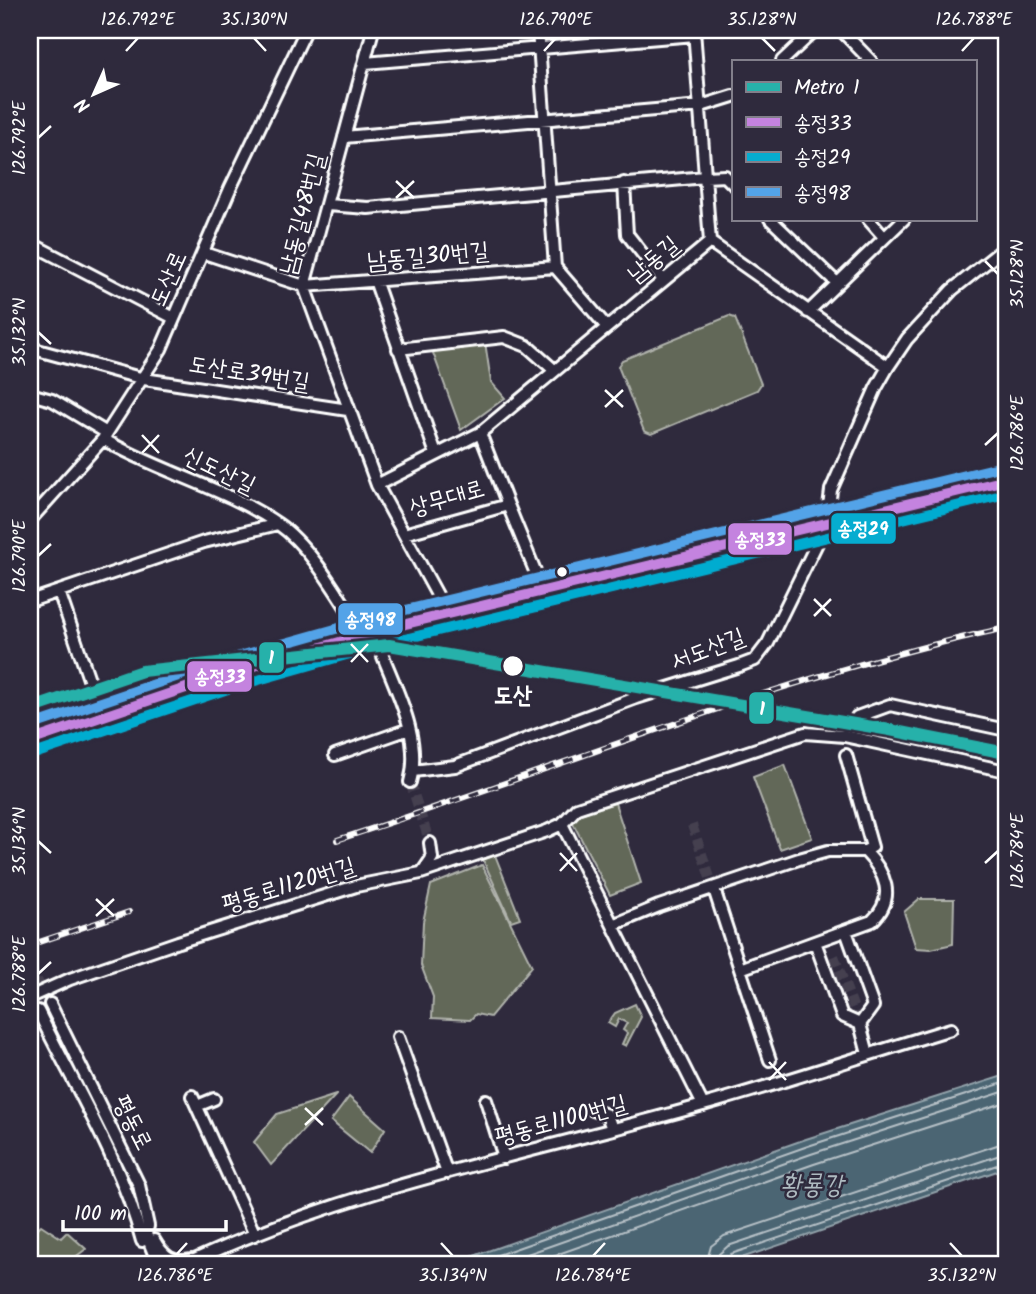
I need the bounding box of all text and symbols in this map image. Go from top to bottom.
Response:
text: 126.792°E [101,6,176,35]
text: 35.130°N [220,6,288,35]
text: 126.790°E [519,6,593,35]
text: 35.128°N [727,6,797,35]
text: 126.788°E [936,6,1013,35]
north arrow [60,60,130,130]
legend [732,60,976,220]
text: Metro 1 [794,72,860,105]
text: N [69,90,98,119]
text: 126.792°E [6,100,35,175]
text: 송정33 [794,108,852,141]
text: 송정29 [794,142,850,175]
street label: 남동길48번길 [269,149,337,279]
text: 송정98 [794,178,851,211]
street label: 남동길 [619,227,689,293]
street label: 남동길30번길 [365,232,491,282]
text: 35.128°N [1004,239,1033,309]
street label: 도산로 [139,245,199,313]
text: 35.132°N [6,298,35,366]
street label: 도산로39번길 [186,345,312,403]
text: 126.786°E [1004,394,1033,471]
street label: 신도산길 [176,437,262,505]
street label: 상무대로 [404,470,490,528]
line badge: 송정29 [830,512,897,545]
text: 송정29 [837,515,889,545]
text: 126.790°E [6,519,35,593]
line badge: 송정33 [727,522,793,556]
text: 송정33 [734,526,786,556]
unlabelled marker [555,565,569,579]
line badge: 송정98 [337,602,404,636]
text: 송정98 [344,606,396,636]
street label: 서도산길 [665,618,751,682]
line badge: 1 [258,641,285,674]
text: 1 [268,644,274,674]
marker: 도산 [501,654,525,678]
line badge: 송정33 [186,660,253,693]
text: 송정33 [194,663,246,693]
place label: 도산 [494,677,533,716]
line badge: 1 [748,691,775,725]
text: 1 [759,695,765,725]
text: 35.134°N [6,807,35,875]
text: 126.784°E [1004,813,1033,889]
street label: 평동로1120번길 [218,847,360,925]
text: 126.788°E [6,935,35,1013]
street label: 평동로1100번길 [490,1085,632,1157]
street label: 평동로 [101,1088,163,1158]
water label: 황룡강 [781,1165,846,1207]
scale bar [63,1189,226,1233]
text: 100 m [74,1198,127,1231]
text: 126.786°E [137,1262,214,1291]
text: 35.134°N [419,1262,487,1291]
text: 126.784°E [555,1262,631,1291]
text: 35.132°N [928,1262,996,1291]

